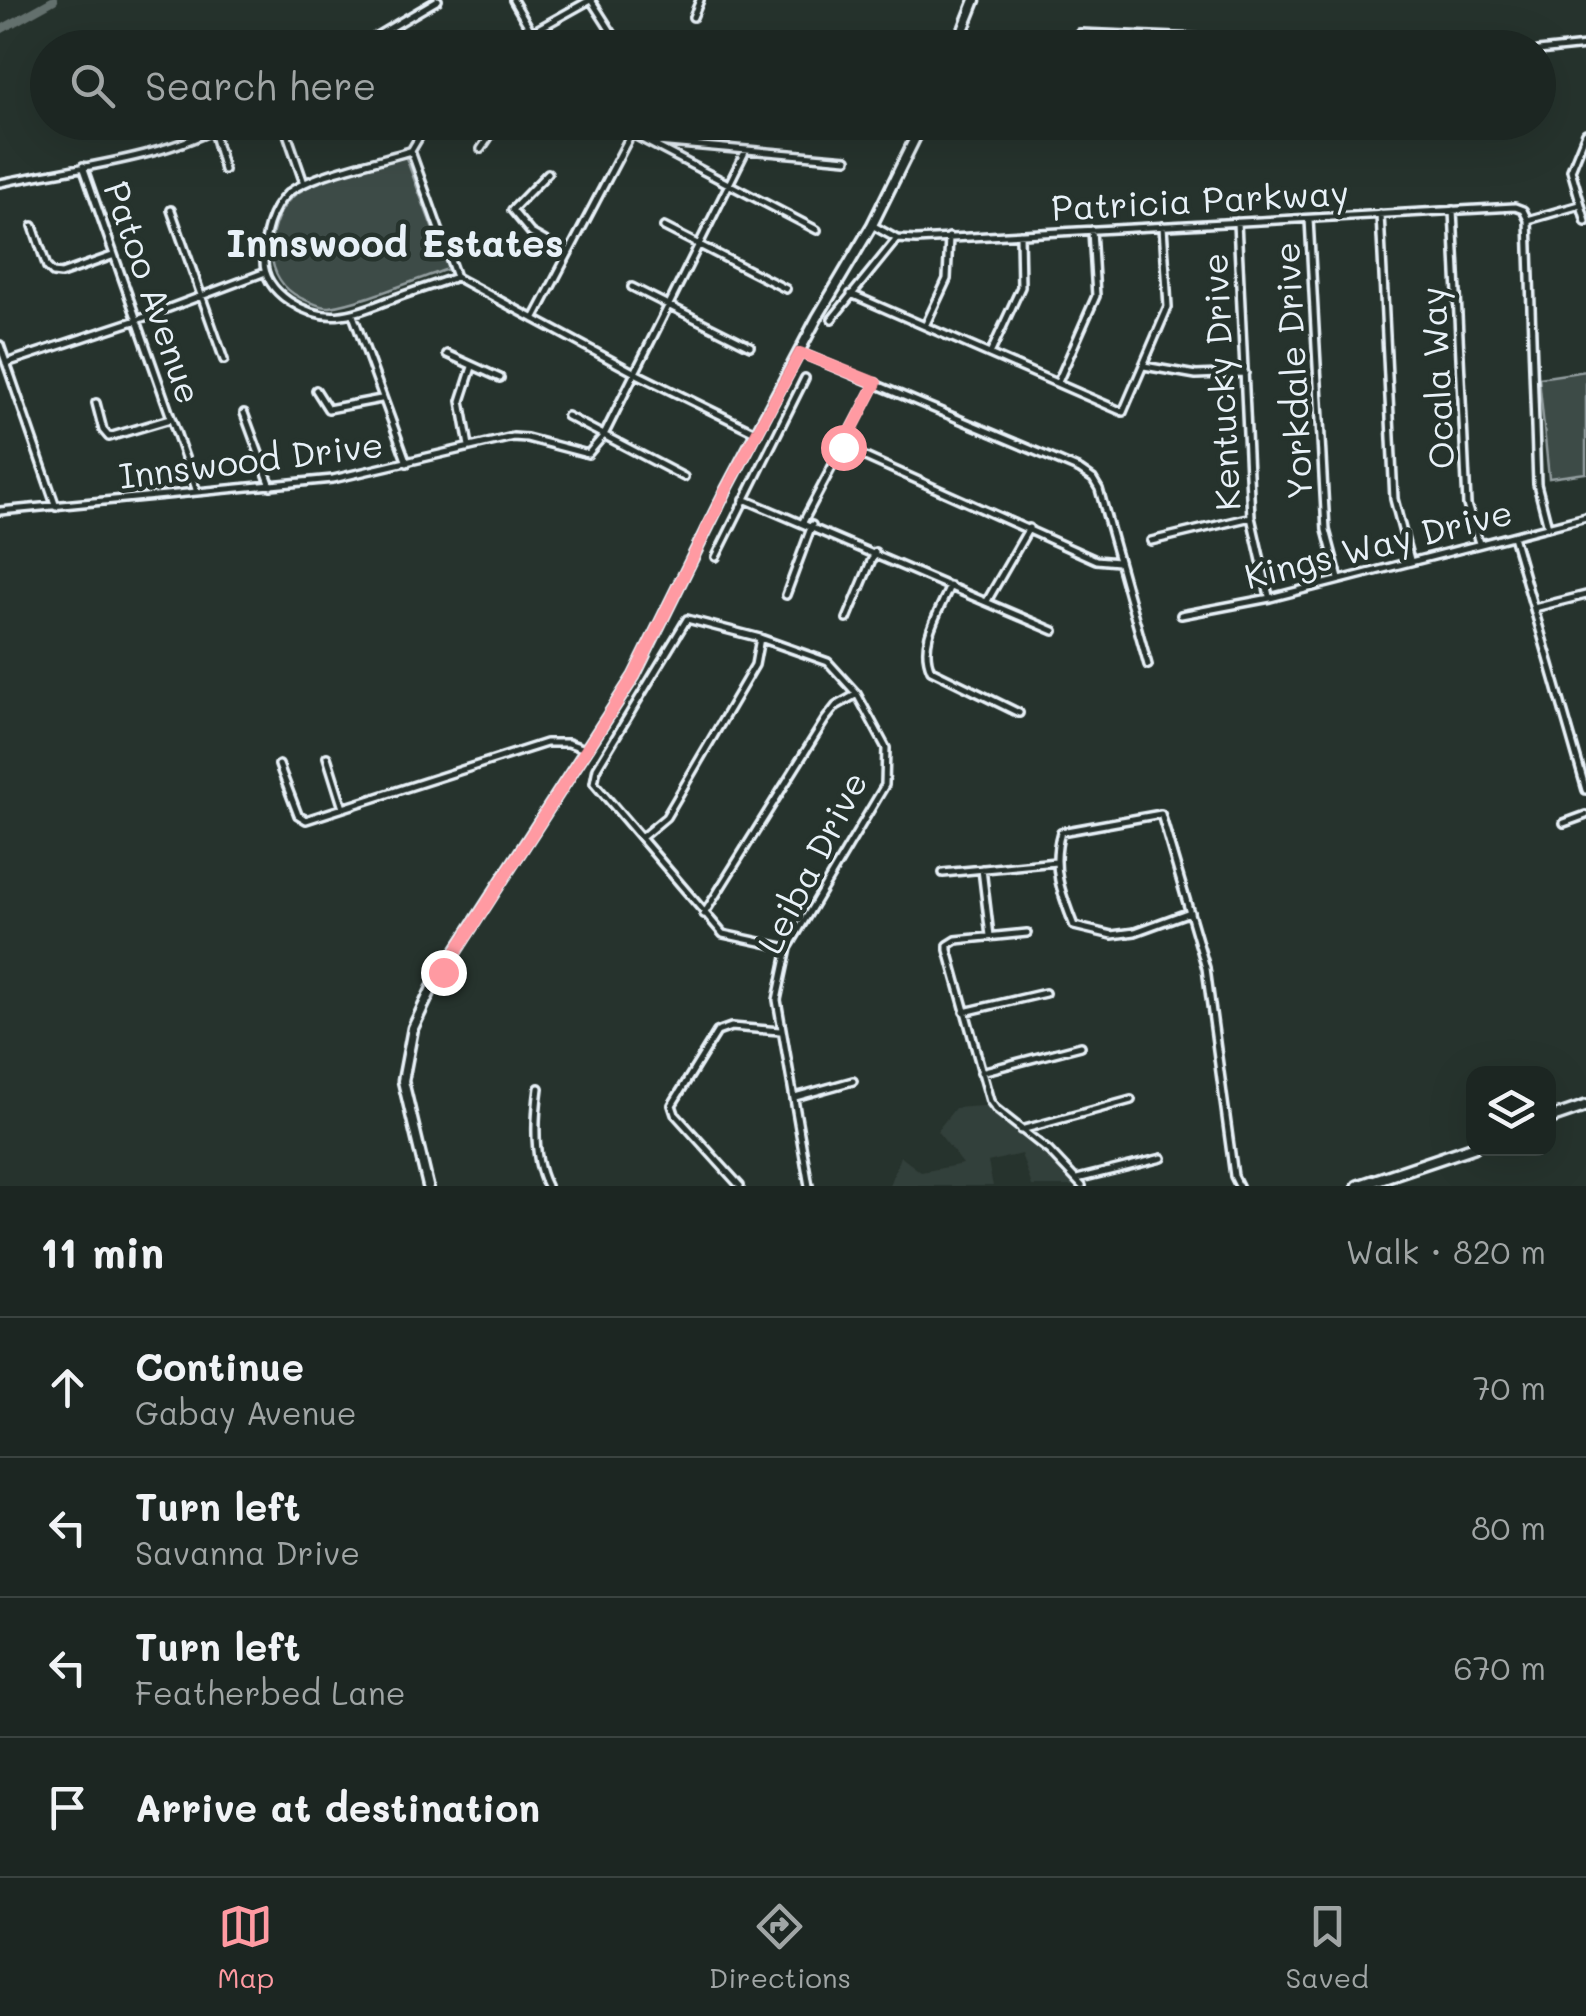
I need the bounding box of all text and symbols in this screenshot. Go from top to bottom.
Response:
search box [30,30,1556,140]
icon: search [65,58,120,113]
text: Search here [145,60,376,110]
street label: Patricia Parkway [1050,168,1350,230]
street label: Patoo Avenue [94,175,214,409]
district label: Innswood Estates [226,217,564,267]
street label: Yorkdale Drive [1262,241,1322,501]
street label: Kentucky Drive [1190,252,1250,512]
street label: Ocala Way [1408,286,1464,470]
street label: Innswood Drive [116,420,386,498]
route start [821,425,867,471]
street label: Kings Way Drive [1239,487,1517,599]
street label: Leiba Drive [745,763,877,961]
route end [421,950,467,996]
map controls [1466,1066,1556,1156]
button: layers [1466,1066,1556,1156]
text: 11 min [40,1224,164,1279]
text: Walk · 820 m [1346,1230,1546,1272]
text: Continue [135,1341,304,1391]
icon: ahead [40,1360,95,1415]
text: 70 m [1473,1366,1546,1408]
text: Gabay Avenue [135,1391,357,1433]
text: Turn left [135,1481,301,1531]
icon: left [40,1500,95,1555]
text: 80 m [1471,1506,1546,1548]
text: Savanna Drive [135,1531,360,1573]
text: Turn left [135,1621,301,1671]
icon: left [40,1640,95,1695]
text: 670 m [1453,1646,1546,1688]
text: Featherbed Lane [135,1671,406,1713]
icon: arrive [40,1780,95,1835]
text: Arrive at destination [135,1782,540,1832]
tab: Map [217,1899,274,1995]
tab: Directions [709,1899,851,1995]
tab: Saved [1286,1899,1369,1995]

